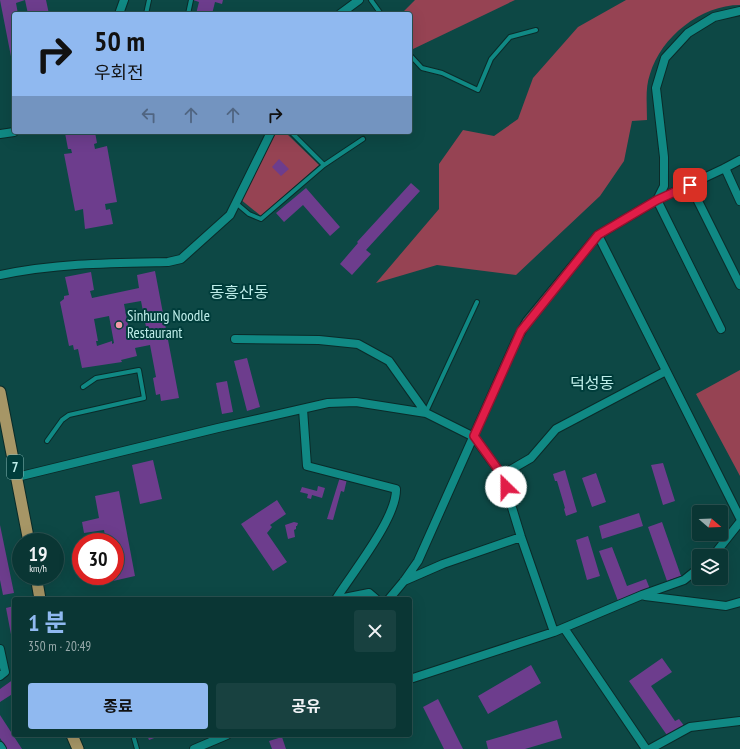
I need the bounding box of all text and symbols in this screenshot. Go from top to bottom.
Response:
text: 50 m [94,22,145,59]
icon: right [28,28,80,80]
text: 우회전 [94,61,144,84]
icon: left [138,104,160,126]
icon: ahead [180,104,202,126]
icon: ahead [222,104,244,126]
icon: right [264,104,286,126]
pin [673,168,707,202]
icon: arrive [679,174,701,196]
district label: 동흥산동 [210,282,269,302]
place label: Sinhung Noodle Restaurant [127,306,210,342]
marker: Sinhung Noodle Restaurant [114,320,124,330]
district label: 덕성동 [570,373,614,393]
road number: 7 [7,455,23,479]
position arrow [485,466,527,508]
north arrow [692,505,728,541]
map controls [692,505,728,585]
speed limit sign: 30 [72,533,124,585]
text: 19 [28,541,48,567]
button: layers [692,549,728,585]
text: km/h [29,562,47,575]
text: 1 분 [28,607,66,638]
button: close [354,610,396,652]
text: 350 m · 20:49 [28,638,91,655]
button: 종료 [28,683,208,729]
button: 공유 [216,683,396,729]

